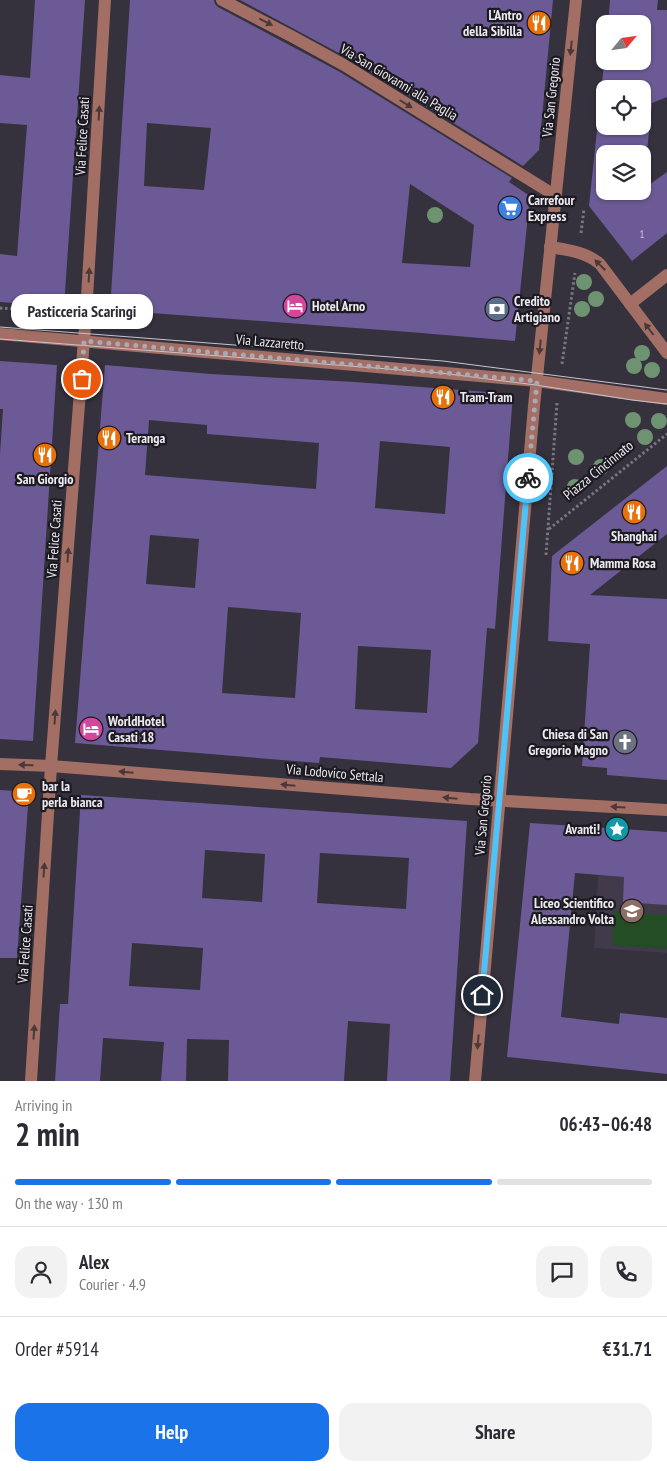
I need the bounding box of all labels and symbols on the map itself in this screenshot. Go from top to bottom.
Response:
place label: L'Antro della Sibilla [463,6,522,40]
restaurant icon: L'Antro della Sibilla [526,10,552,36]
north arrow [596,15,651,70]
one-way arrow [258,18,273,26]
street label: Via San Giovanni alla Paglia [336,39,461,124]
one-way arrow [567,41,575,57]
street label: Via San Gregorio [538,56,564,139]
street label: Via Felice Casati [71,96,93,177]
one-way arrow [400,99,413,108]
one-way arrow [95,104,103,120]
place label: Carrefour Express [528,191,575,225]
supermarket icon: Carrefour Express [497,195,523,221]
house number: 1 [640,227,645,241]
one-way arrow [595,260,607,272]
one-way arrow [85,266,93,282]
place label: Credito Artigiano [513,292,560,326]
hotel icon: Hotel Arno [282,293,308,319]
callout: Pasticceria Scaringi [11,294,153,329]
bank icon: Credito Artigiano [484,296,510,322]
place label: Hotel Arno [312,297,365,315]
one-way arrow [643,323,654,336]
street label: Via Lazzaretto [234,330,305,354]
one-way arrow [536,340,544,356]
pin [61,358,103,400]
restaurant icon: Tram-Tram [430,384,456,410]
place label: Tram-Tram [460,388,512,406]
restaurant icon: Teranga [96,425,122,451]
place label: Teranga [126,429,166,447]
street label: Piazza Cincinnato [559,436,637,504]
restaurant icon: San Giorgio [32,442,58,468]
courier [503,453,553,503]
place label: San Giorgio [16,470,74,488]
street label: Via Felice Casati [42,499,66,580]
restaurant icon: Shanghai [621,499,647,525]
place label: Shanghai [611,527,657,545]
one-way arrow [64,547,72,563]
restaurant icon: Mamma Rosa [559,550,585,576]
place label: Mamma Rosa [590,554,656,572]
one-way arrow [51,709,59,725]
place label: WorldHotel Casati 18 [107,712,165,746]
hotel icon: WorldHotel Casati 18 [78,716,104,742]
place label: Chiesa di San Gregorio Magno [528,725,608,759]
church icon: Chiesa di San Gregorio Magno [612,729,638,755]
street label: Via Lodovico Settala [285,760,384,786]
one-way arrow [17,761,33,769]
one-way arrow [118,767,134,775]
street label: Via San Gregorio [470,774,495,857]
place label: bar la perla bianca [42,777,103,811]
one-way arrow [280,780,296,788]
cafe icon: bar la perla bianca [11,781,37,807]
one-way arrow [442,793,458,801]
one-way arrow [610,803,626,811]
place icon: Avanti! [604,816,630,842]
place label: Avanti! [564,820,600,838]
one-way arrow [41,862,49,878]
place label: Liceo Scientifico Alessandro Volta [530,894,614,928]
school or university icon: Liceo Scientifico Alessandro Volta [619,898,645,924]
street label: Via Felice Casati [13,904,37,985]
pin [461,974,503,1016]
one-way arrow [30,1024,38,1040]
one-way arrow [474,1034,482,1050]

